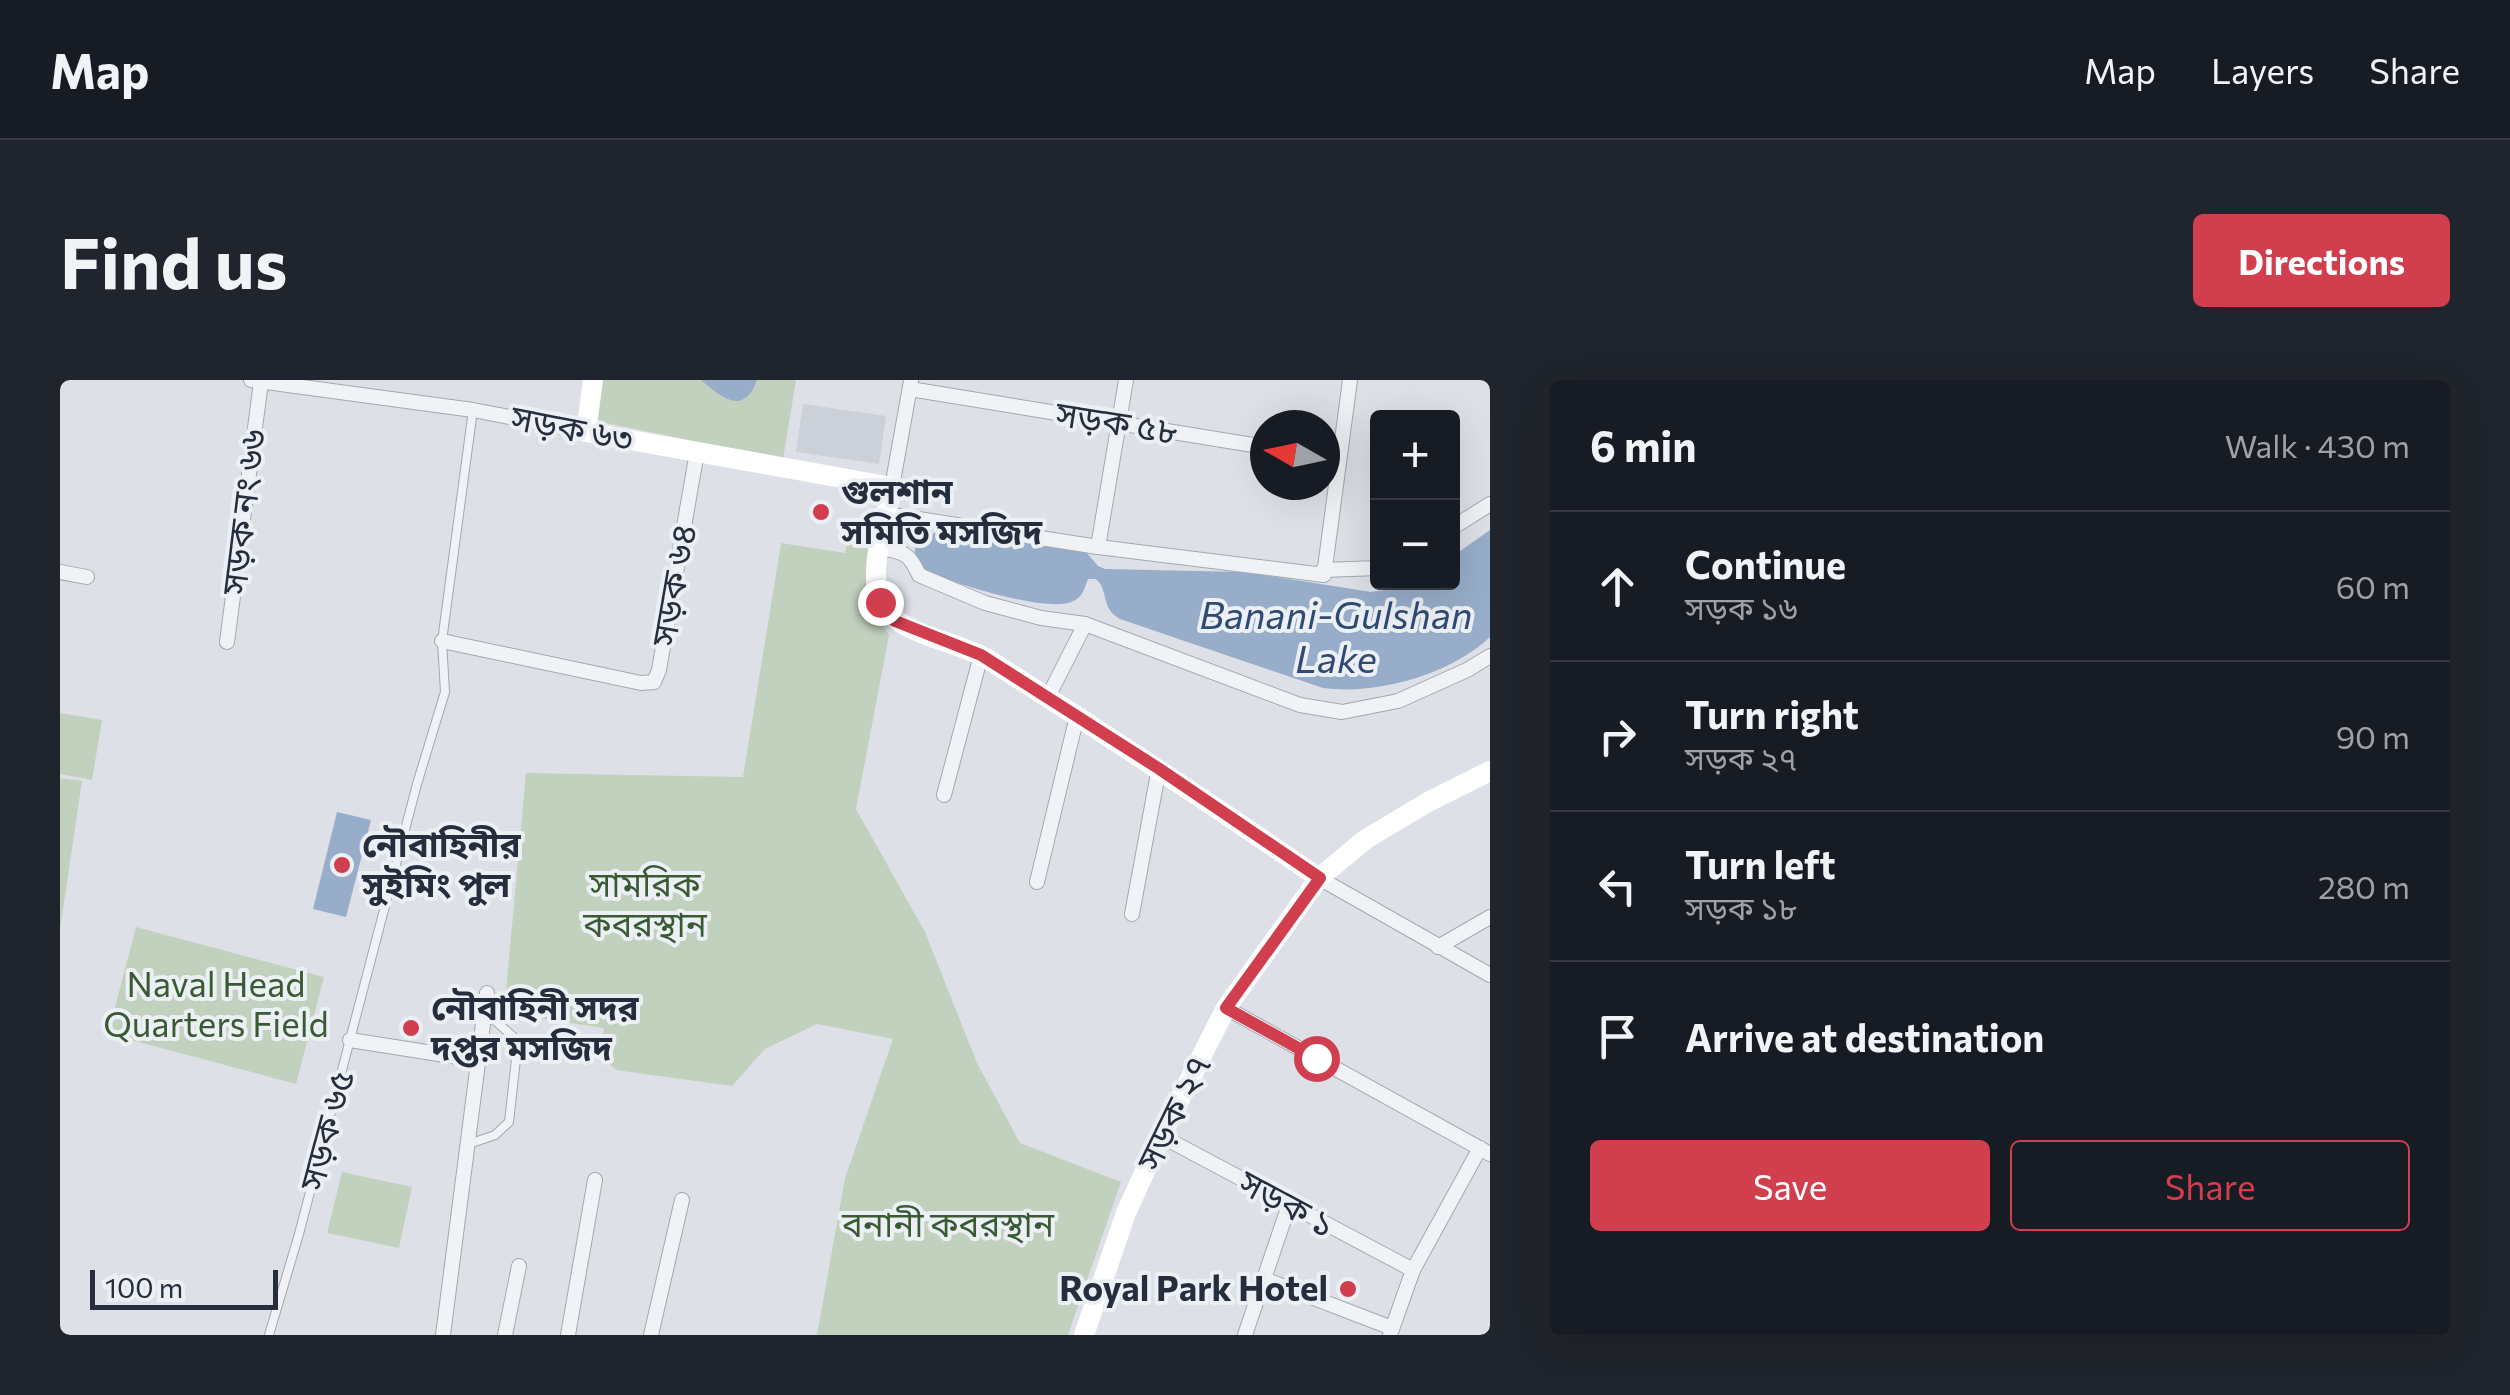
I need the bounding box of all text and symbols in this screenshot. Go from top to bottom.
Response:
text: Map [50,40,149,99]
text: Map [2084,48,2156,91]
text: Layers [2211,48,2314,91]
text: Share [2369,48,2460,91]
button: Directions [2193,214,2450,307]
text: Find us [60,218,287,303]
street label: সড়ক ৫৮ [1052,390,1182,451]
street label: সড়ক ৬৩ [507,394,637,459]
north arrow [1250,410,1340,500]
map controls [1370,410,1460,590]
button: + [1370,410,1460,500]
text: 6 min [1590,419,1697,471]
text: Walk · 430 m [2225,425,2410,465]
street label: সড়ক নং ৬৬ [210,427,273,598]
place label: গুলশান সমিতি মসজিদ [840,468,1043,551]
button: − [1370,500,1460,590]
marker: গুলশান সমিতি মসজিদ [810,501,832,523]
street label: সড়ক ৬৪ [640,520,703,650]
text: Continue [1685,540,1846,587]
icon: ahead [1590,559,1645,614]
text: 60 m [2336,566,2410,606]
route end [858,580,904,626]
text: সড়ক ১৬ [1685,587,1798,627]
water label: Banani-Gulshan Lake [1199,590,1473,681]
text: Turn right [1685,690,1859,737]
icon: right [1590,709,1645,764]
text: 90 m [2336,716,2410,756]
text: সড়ক ২৭ [1685,737,1798,777]
place label: নৌবাহিনীর সুইমিং পুল [361,821,521,906]
text: Turn left [1685,840,1836,887]
marker: নৌবাহিনীর সুইমিং পুল [331,854,353,876]
icon: left [1590,859,1645,914]
park label: সামরিক কবরস্থান [582,861,708,944]
text: 280 m [2318,866,2410,906]
text: সড়ক ১৮ [1685,887,1798,927]
park label: Naval Head Quarters Field [103,961,329,1044]
place label: নৌবাহিনী সদর দপ্তর মসজিদ [430,984,640,1068]
icon: arrive [1590,1009,1645,1064]
text: Arrive at destination [1685,1013,2044,1060]
marker: নৌবাহিনী সদর দপ্তর মসজিদ [400,1017,422,1039]
route start [1294,1036,1340,1082]
street label: সড়ক ২৭ [1125,1047,1218,1178]
street label: সড়ক ৬৫ [288,1064,361,1195]
button: Save [1590,1140,1990,1231]
button: Share [2010,1140,2410,1231]
street label: সড়ক ১ [1232,1158,1343,1245]
park label: বনানী কবরস্থান [841,1201,1055,1244]
scale bar [90,1265,278,1310]
place label: Royal Park Hotel [1059,1265,1328,1308]
text: 100 m [105,1270,183,1304]
marker: Royal Park Hotel [1337,1278,1359,1300]

